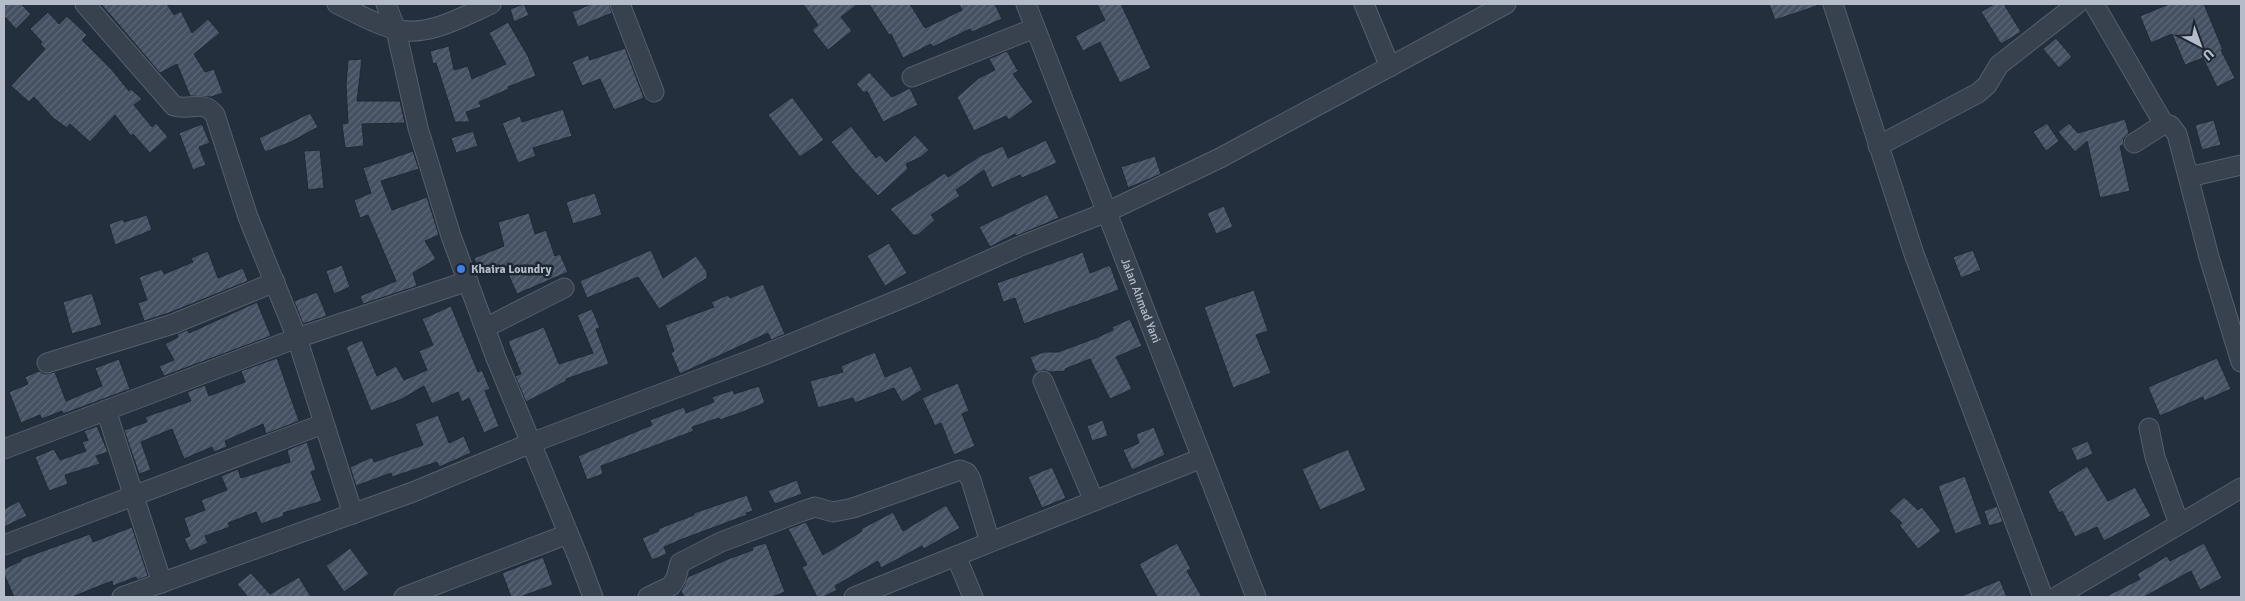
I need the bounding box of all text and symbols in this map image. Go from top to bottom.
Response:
north arrow [2175,20,2225,70]
text: U [2199,45,2217,64]
street label: Jalan Ahmad Yani [1118,256,1164,345]
place label: Khaira Loundry [471,262,551,277]
marker: Khaira Loundry [455,263,467,275]

